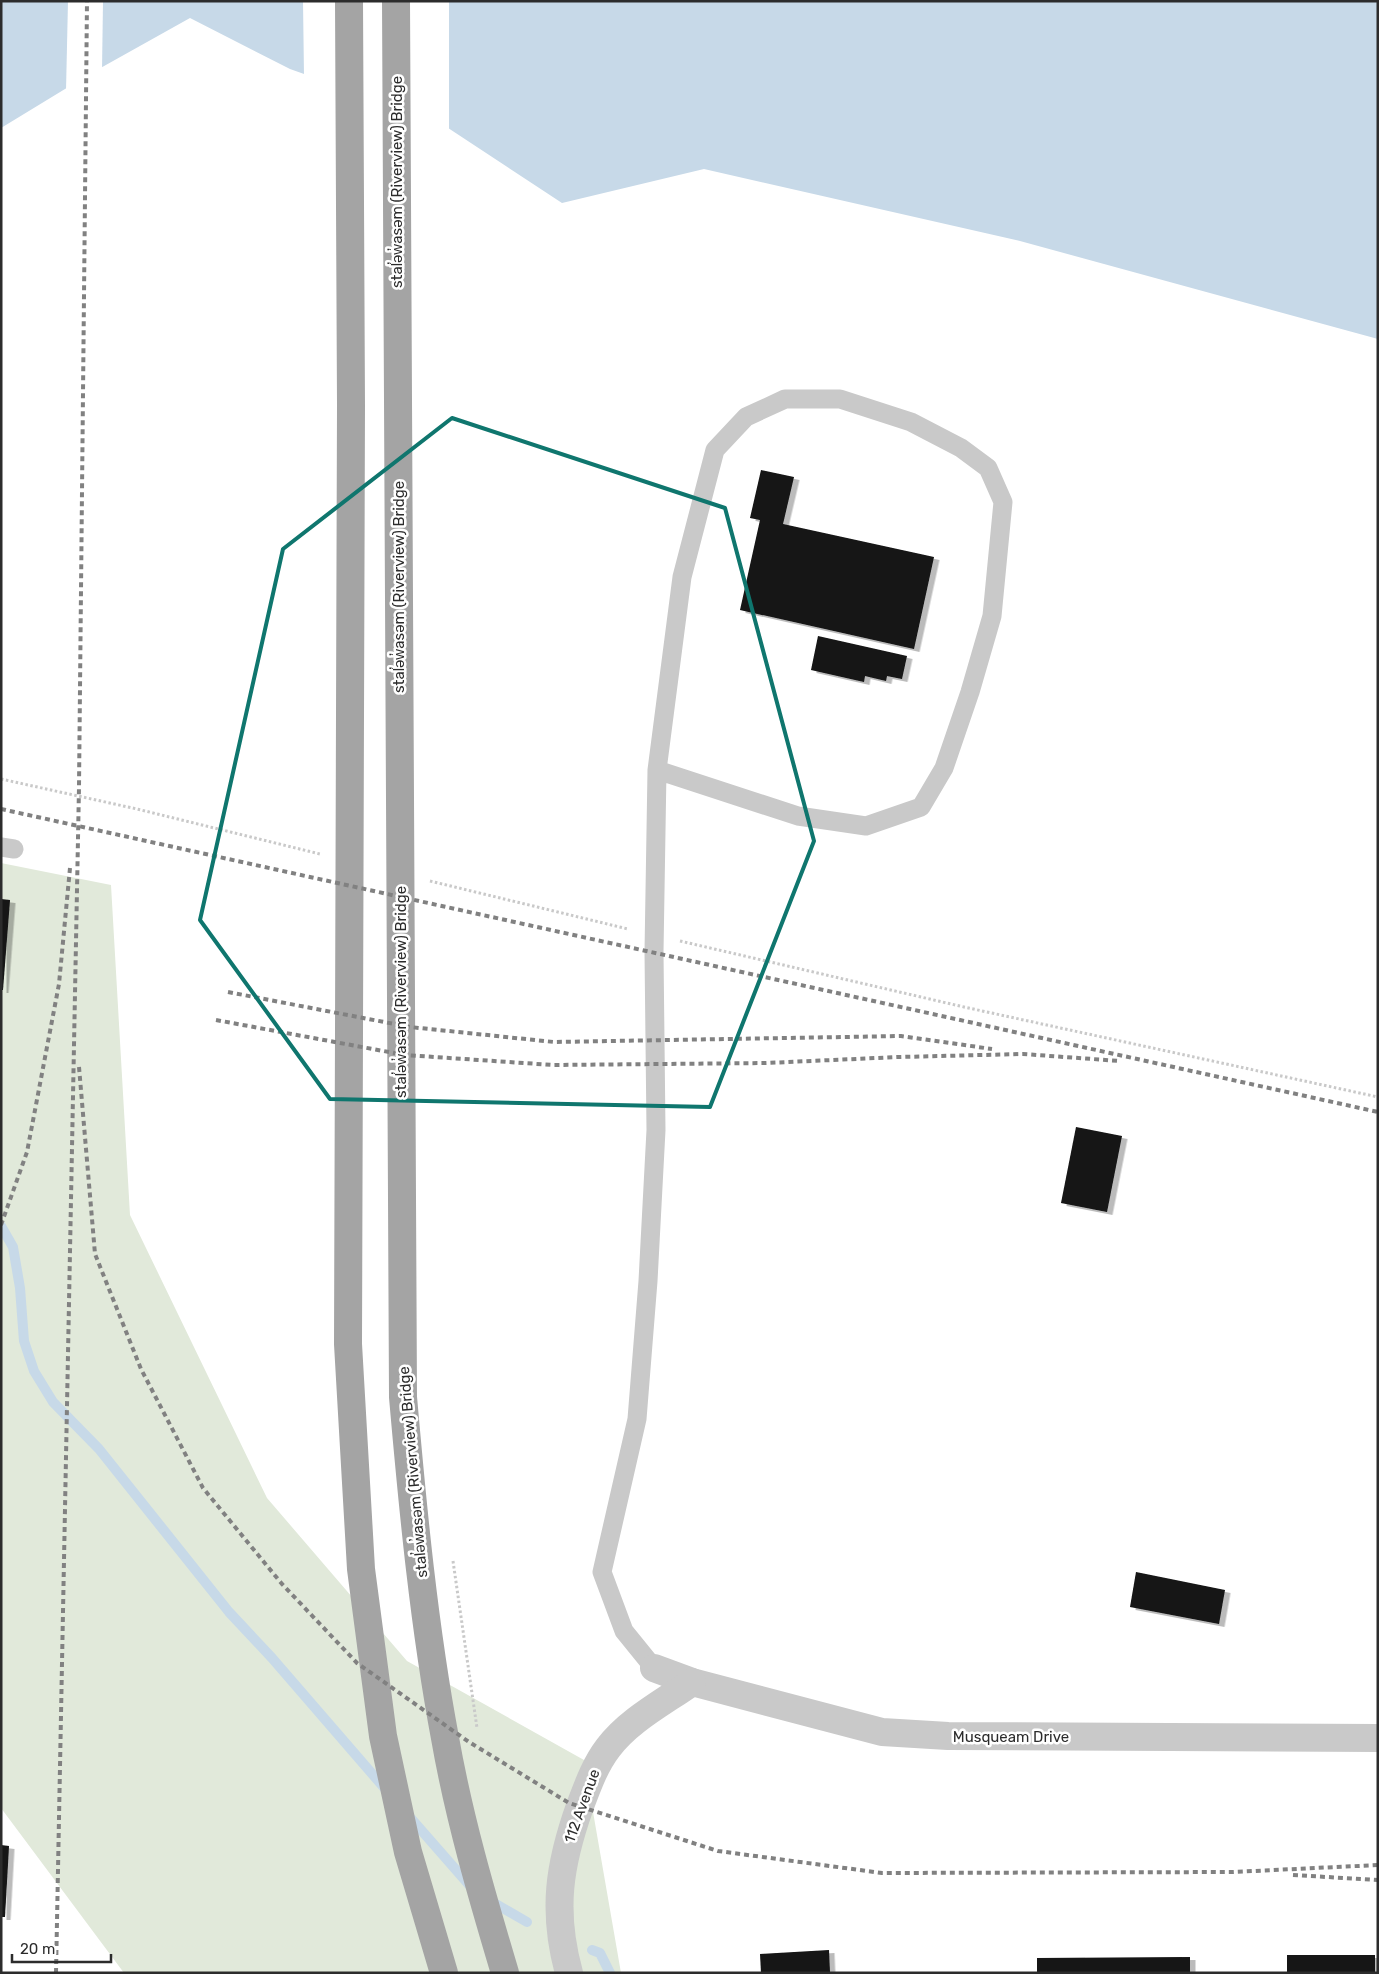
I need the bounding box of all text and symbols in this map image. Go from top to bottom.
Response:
street label: stal̕əw̓asəm (Riverview) Bridge [387,76,406,288]
street label: stal̕əw̓asəm (Riverview) Bridge [389,481,408,693]
street label: stal̕əw̓asəm (Riverview) Bridge [391,886,410,1098]
street label: stal̕əw̓asəm (Riverview) Bridge [394,1366,431,1579]
street label: Musqueam Drive [953,1728,1069,1746]
street label: 112 Avenue [560,1767,604,1845]
scale bar [12,1932,111,1964]
text: 20 m [20,1940,55,1958]

